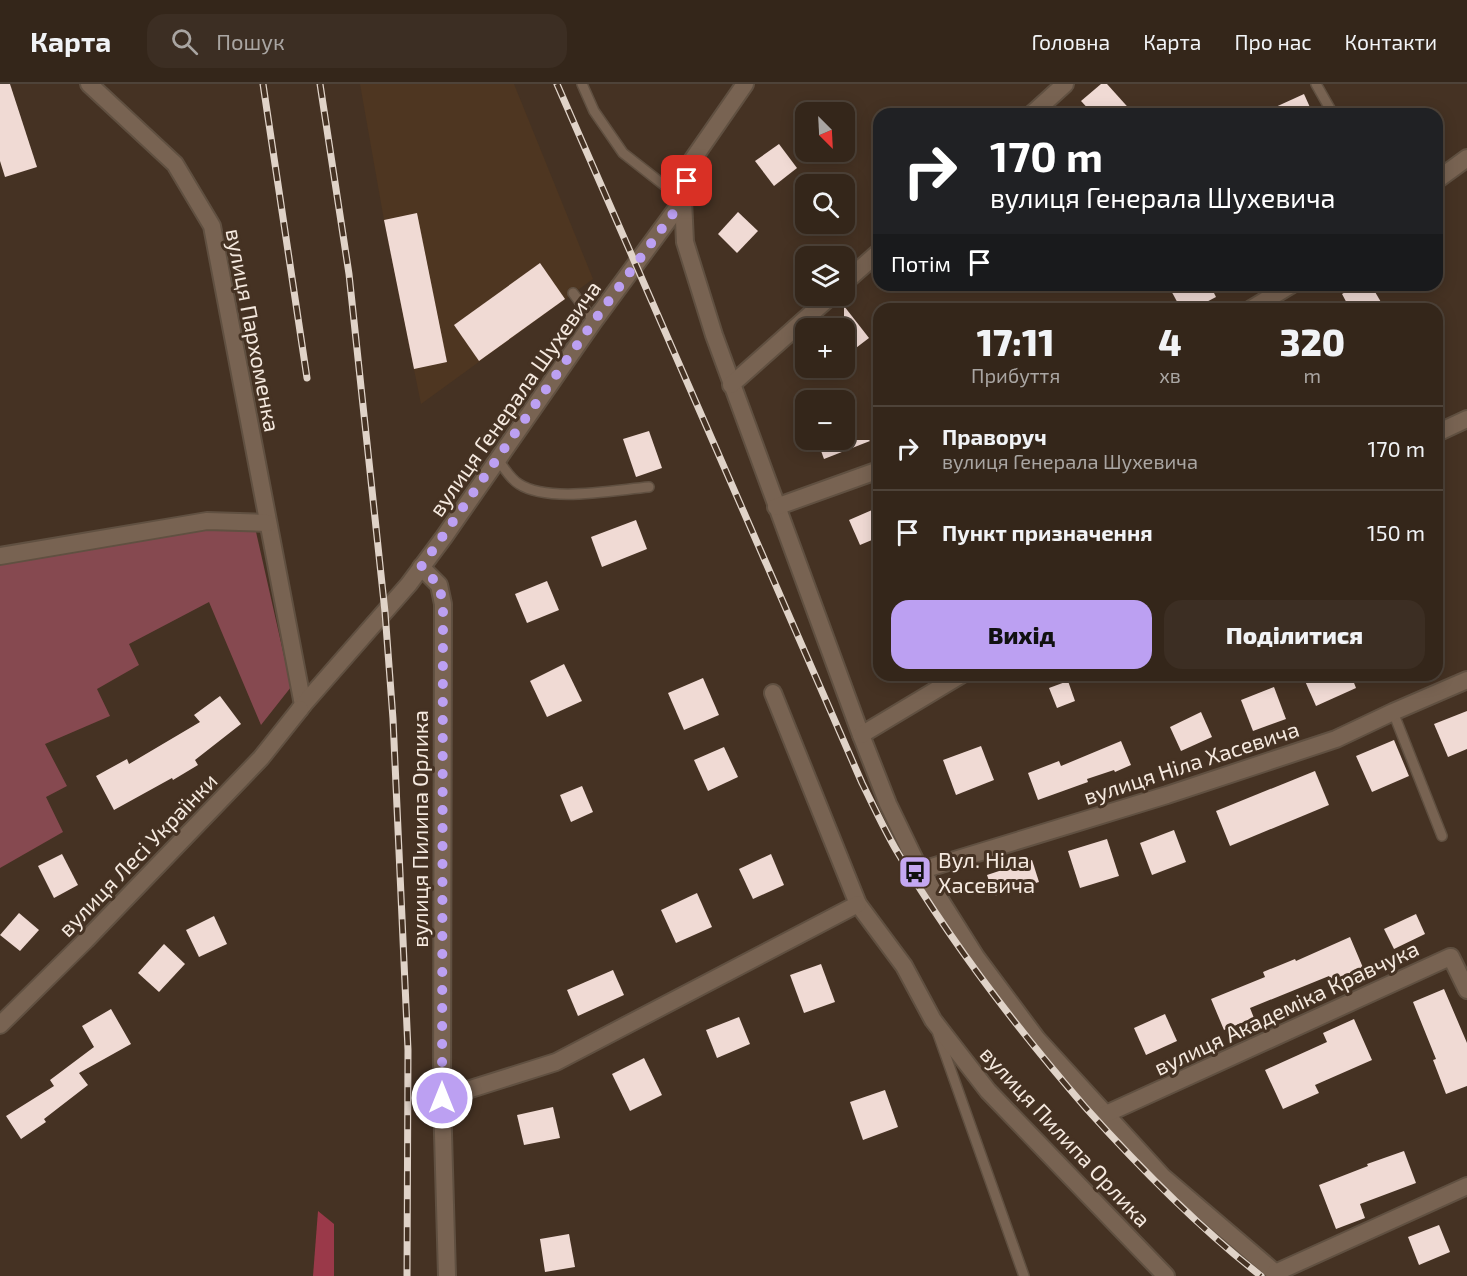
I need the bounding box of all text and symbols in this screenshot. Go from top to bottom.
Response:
search box [147,14,567,68]
text: Карта [30,24,111,58]
icon: search [168,25,201,58]
text: Пошук [216,28,285,54]
text: Головна [1031,29,1110,54]
text: Карта [1143,29,1201,54]
text: Про нас [1234,29,1312,54]
text: Контакти [1345,29,1437,54]
north arrow [795,102,855,162]
map controls [795,102,855,450]
text: 170 m [990,130,1103,180]
icon: right [891,132,969,210]
pin [661,155,712,206]
icon: arrive [670,164,703,197]
button: search [795,174,855,234]
text: вулиця Генерала Шухевича [990,181,1336,213]
street label: вулиця Пархоменка [221,226,287,434]
button: layers [795,246,855,306]
icon: arrive [963,246,996,279]
text: Потім [891,250,951,276]
street label: вулиця Генерала Шухевича [423,275,606,521]
button: + [795,318,855,378]
text: 17:11 [977,320,1054,363]
text: 4 [1158,320,1182,363]
text: 320 [1280,320,1345,363]
text: Прибуття [971,363,1060,387]
text: хв [1159,363,1181,387]
text: m [1304,363,1321,387]
button: − [795,390,855,450]
text: Праворуч [942,423,1047,449]
icon: right [891,432,924,465]
text: 170 m [1368,435,1425,461]
text: вулиця Генерала Шухевича [942,449,1198,473]
icon: arrive [891,516,924,549]
text: Пункт призначення [942,519,1153,545]
text: 150 m [1367,519,1425,545]
button: Вихід [891,600,1152,669]
button: Поділитися [1164,600,1425,669]
street label: вулиця Пилипа Орлика [406,710,433,948]
street label: вулиця Ніла Хасевича [1080,715,1302,810]
street label: вулиця Лесі Українки [52,767,223,942]
place label: Вул. Ніла Хасевича [938,846,1035,897]
bus stop icon: Вул. Ніла Хасевича [897,854,933,890]
street label: вулиця Академіка Кравчука [1150,934,1423,1081]
street label: вулиця Пилипа Орлика [975,1040,1157,1232]
position arrow [410,1066,474,1130]

